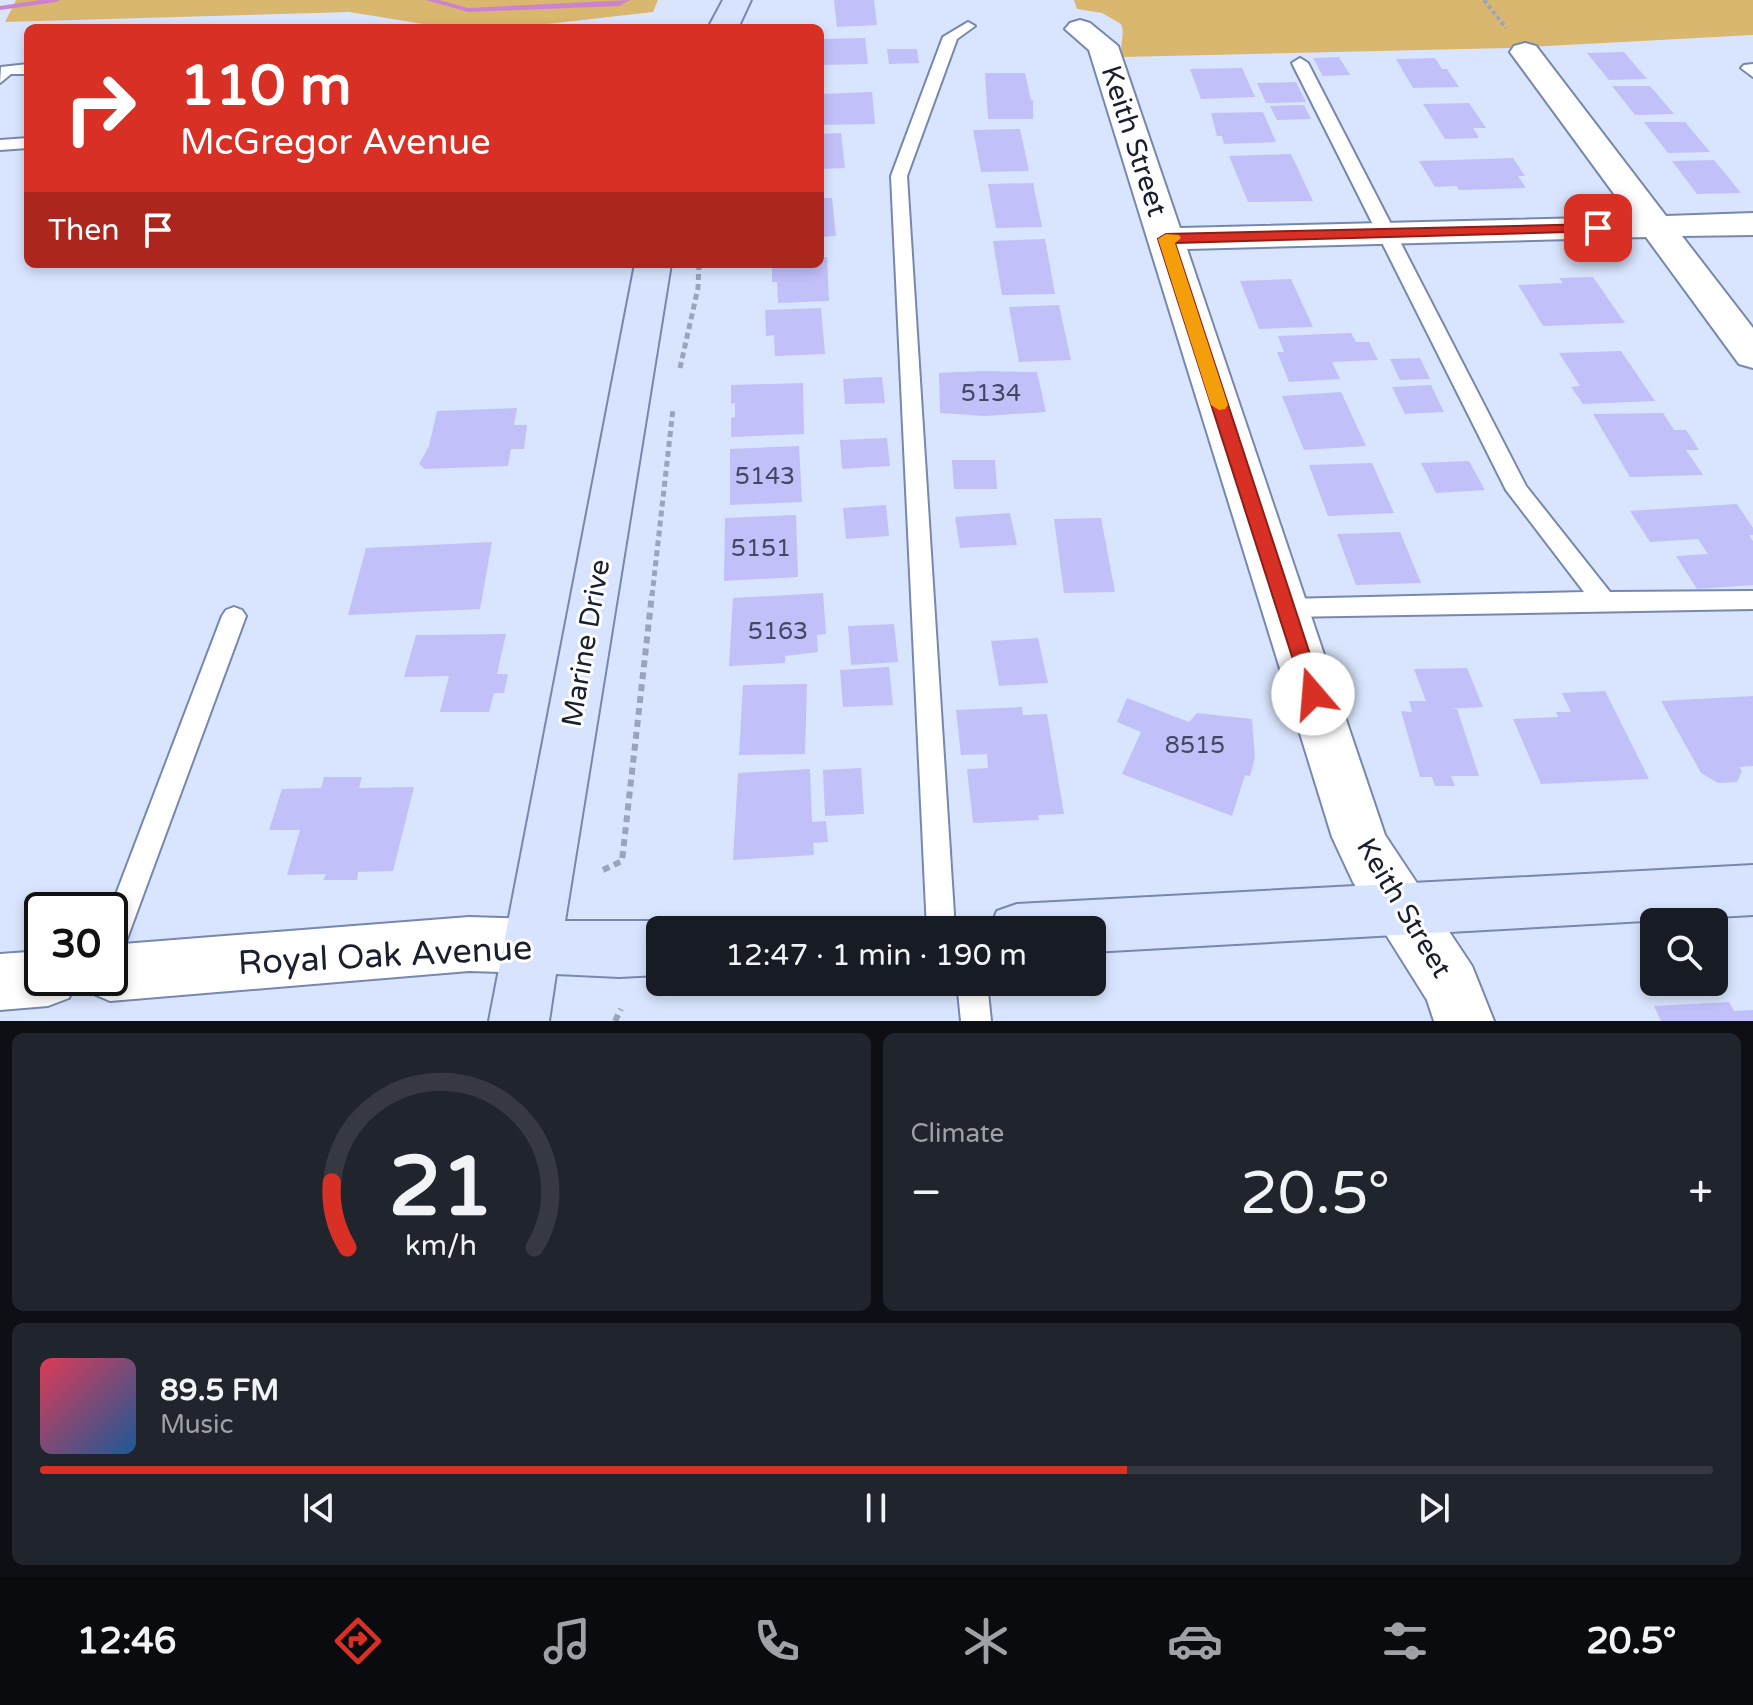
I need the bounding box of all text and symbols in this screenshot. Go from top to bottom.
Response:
text: 110 m [180,53,351,120]
icon: right [48,56,152,160]
street label: Keith Street [1094,61,1174,221]
text: McGregor Avenue [180,121,491,164]
pin [1564,194,1632,262]
icon: arrive [1576,206,1620,250]
icon: arrive [136,208,180,252]
text: Then [48,212,120,249]
house number: 5134 [961,379,1021,408]
house number: 5143 [735,462,795,491]
house number: 5151 [731,534,791,563]
street label: Marine Drive [555,557,617,729]
house number: 5163 [748,617,808,646]
position arrow [1271,652,1355,736]
house number: 8515 [1165,731,1225,760]
street label: Keith Street [1349,832,1459,984]
speed limit sign: 30 [24,892,128,996]
map controls [1640,908,1728,996]
button: search [1640,908,1728,996]
street label: Royal Oak Avenue [237,928,533,984]
text: 12:47 · 1 min · 190 m [725,937,1027,974]
text: Climate [911,1118,1004,1149]
text: 21 [389,1138,493,1238]
text: 20.5° [1240,1158,1390,1230]
text: − [911,1167,942,1220]
text: + [1688,1167,1713,1220]
text: km/h [405,1229,477,1263]
text: 89.5 FM [160,1372,279,1409]
text: Music [160,1409,233,1440]
icon: previous [297,1486,341,1530]
icon: pause [854,1486,898,1530]
icon: next [1412,1486,1456,1530]
icon: directions [330,1613,386,1669]
icon: music [539,1613,595,1669]
icon: phone [749,1613,805,1669]
icon: climate [958,1613,1014,1669]
icon: car [1167,1613,1223,1669]
icon: filters [1377,1613,1433,1669]
text: 12:46 [77,1620,176,1663]
text: 20.5° [1586,1620,1676,1663]

